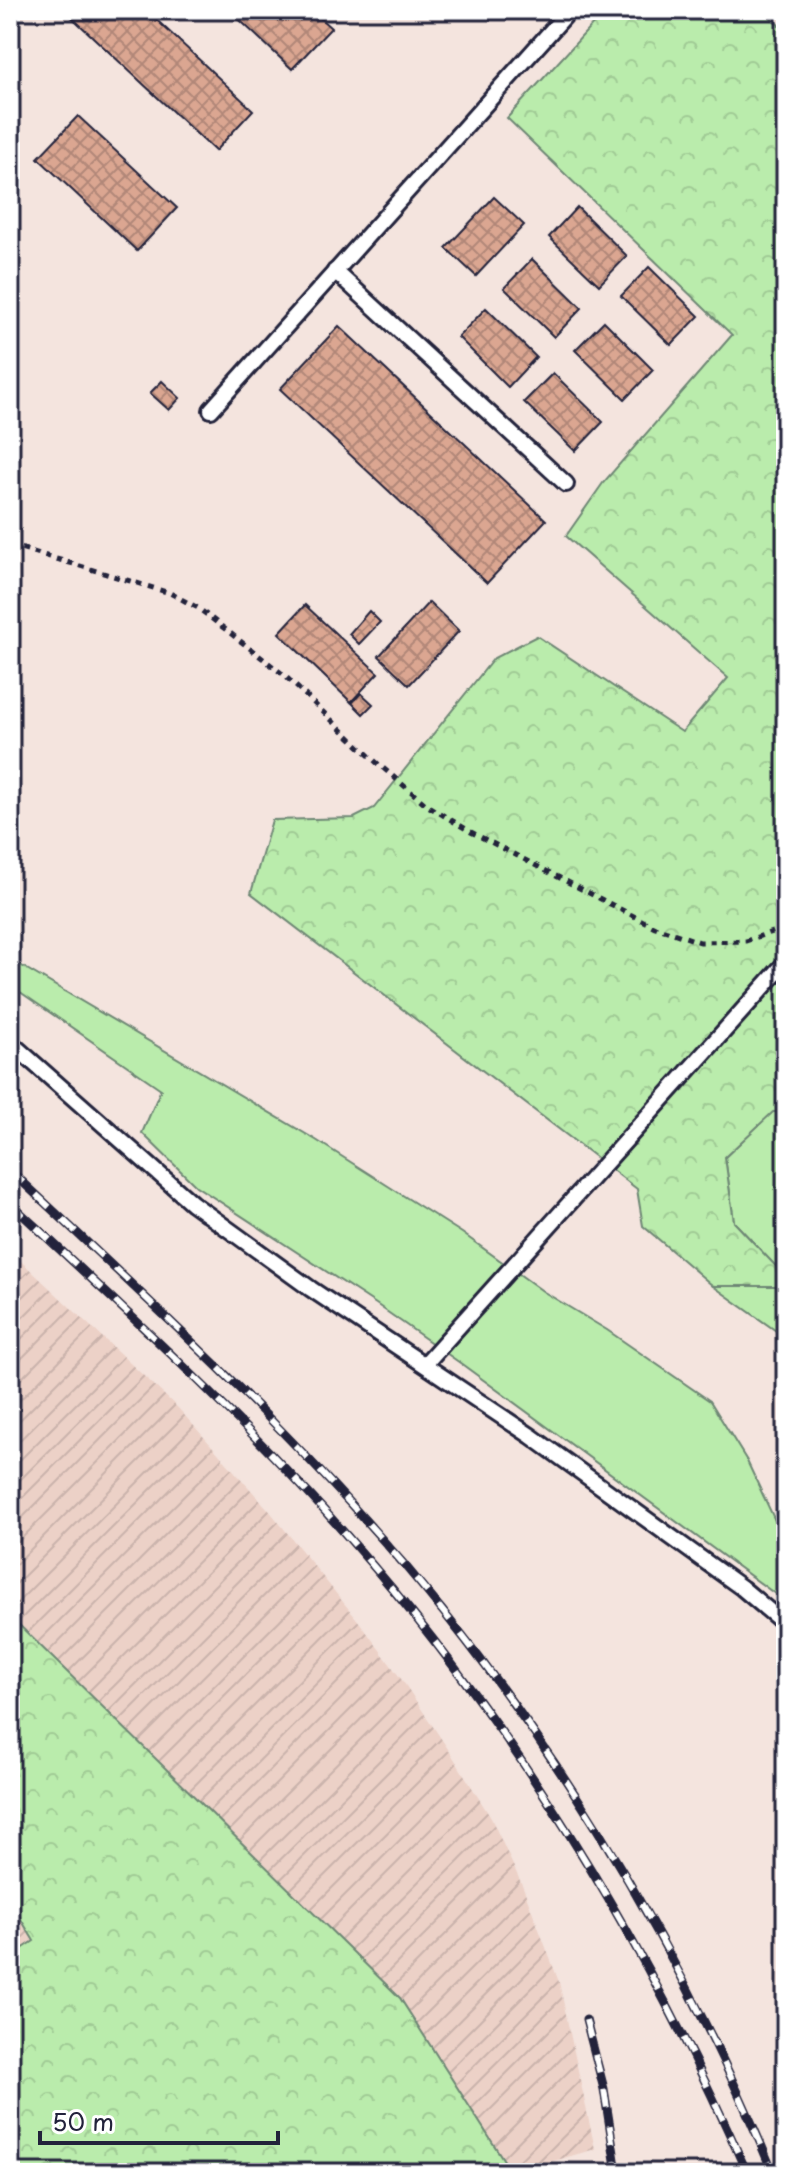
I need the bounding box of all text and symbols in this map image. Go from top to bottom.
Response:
scale bar [40,2095,278,2145]
text: 50 m [52,2103,114,2139]

